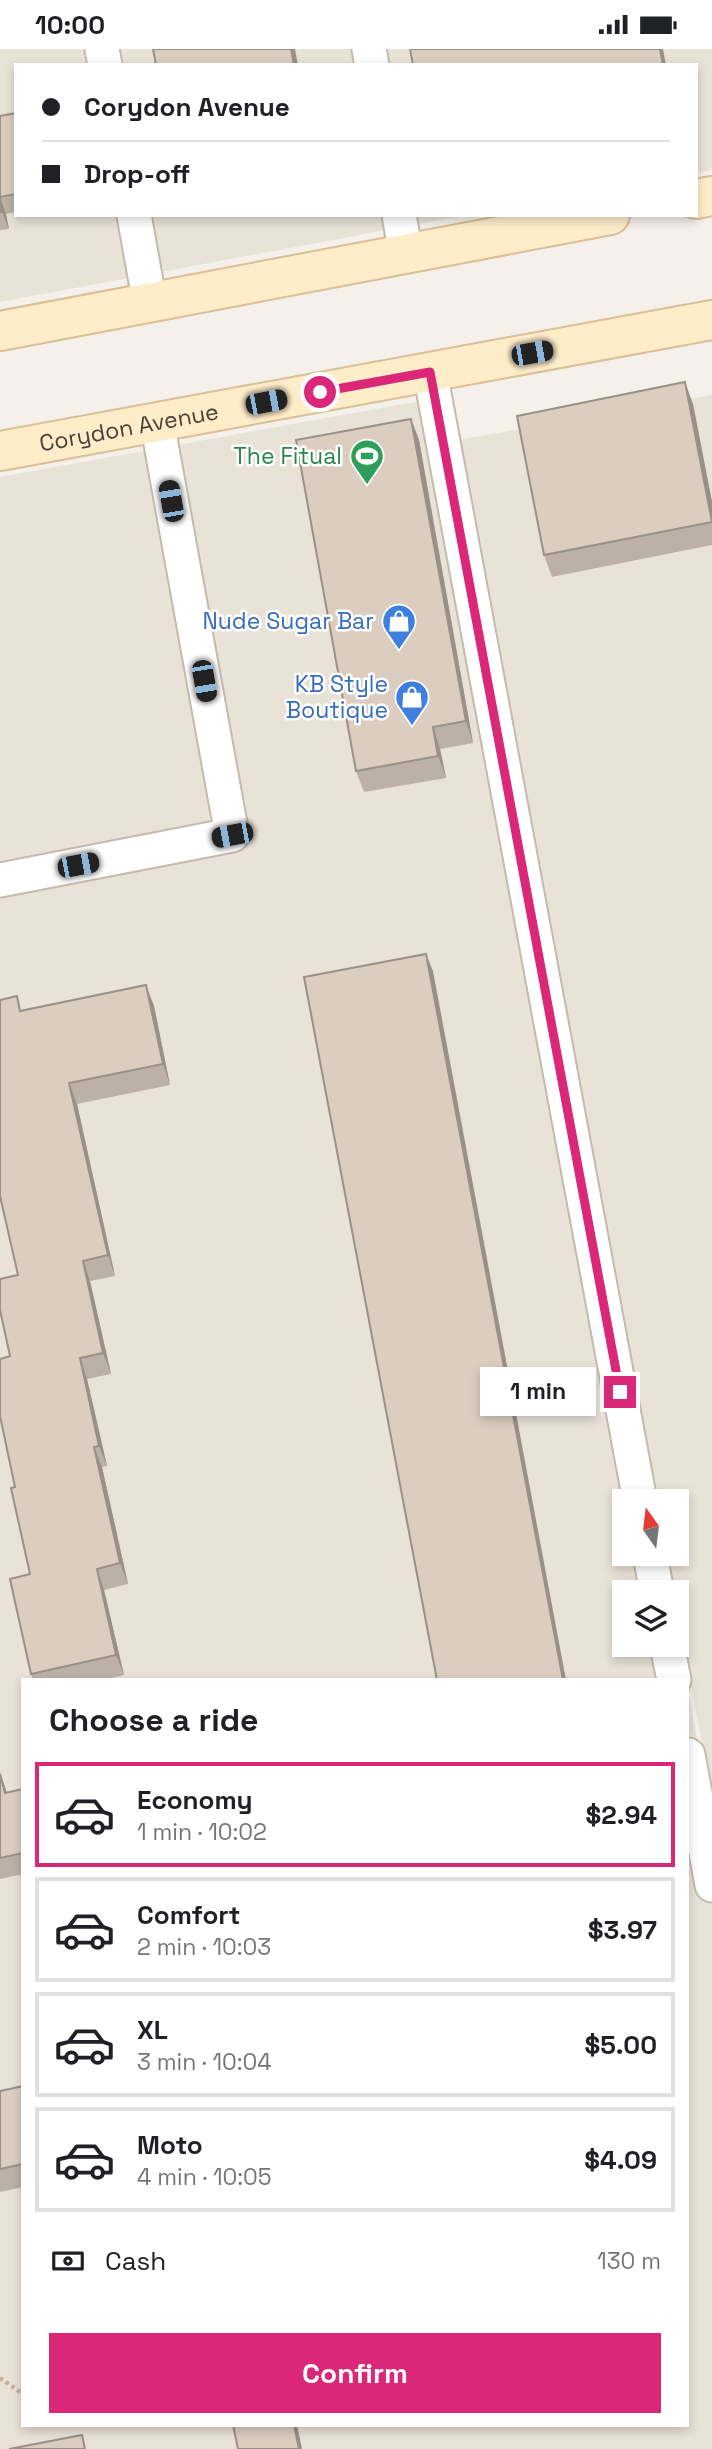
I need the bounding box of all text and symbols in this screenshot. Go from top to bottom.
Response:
text: 10:00 [35,8,105,42]
text: Corydon Avenue [84,90,290,124]
text: Drop-off [84,157,190,191]
car [510,339,555,367]
route start [304,376,336,408]
car [244,388,289,416]
street label: Corydon Avenue [37,396,221,458]
sports icon: The Fitual [348,437,386,486]
place label: The Fitual [233,441,342,471]
car [158,478,185,524]
shop icon: Nude Sugar Bar [380,602,418,651]
place label: Nude Sugar Bar [202,606,374,636]
car [191,658,218,704]
place label: KB Style Boutique [286,669,388,725]
shop icon: KB Style Boutique [393,678,431,727]
car [210,821,255,849]
car [56,851,101,879]
callout: 1 min [480,1367,596,1417]
text: 1 min [510,1376,566,1406]
route end [604,1376,636,1408]
north arrow [612,1489,690,1566]
map controls [612,1489,689,1657]
button: layers [612,1580,689,1657]
text: Choose a ride [49,1700,259,1740]
icon: car [53,1783,116,1846]
text: Economy [137,1783,253,1817]
text: $2.94 [585,1798,657,1832]
text: 1 min · 10:02 [137,1817,267,1847]
icon: car [53,1898,116,1961]
text: Comfort [137,1898,240,1932]
text: $3.97 [588,1913,657,1947]
text: 2 min · 10:03 [137,1932,271,1962]
icon: car [53,2013,116,2076]
text: XL [137,2013,168,2047]
text: $5.00 [585,2028,657,2062]
text: 3 min · 10:04 [137,2047,272,2077]
icon: car [53,2128,116,2191]
text: Moto [137,2128,203,2162]
text: $4.09 [584,2143,657,2177]
text: 4 min · 10:05 [137,2162,272,2192]
icon: cash [49,2242,87,2280]
text: Cash [105,2244,166,2278]
text: 130 m [597,2246,661,2276]
button: Confirm [49,2333,661,2413]

